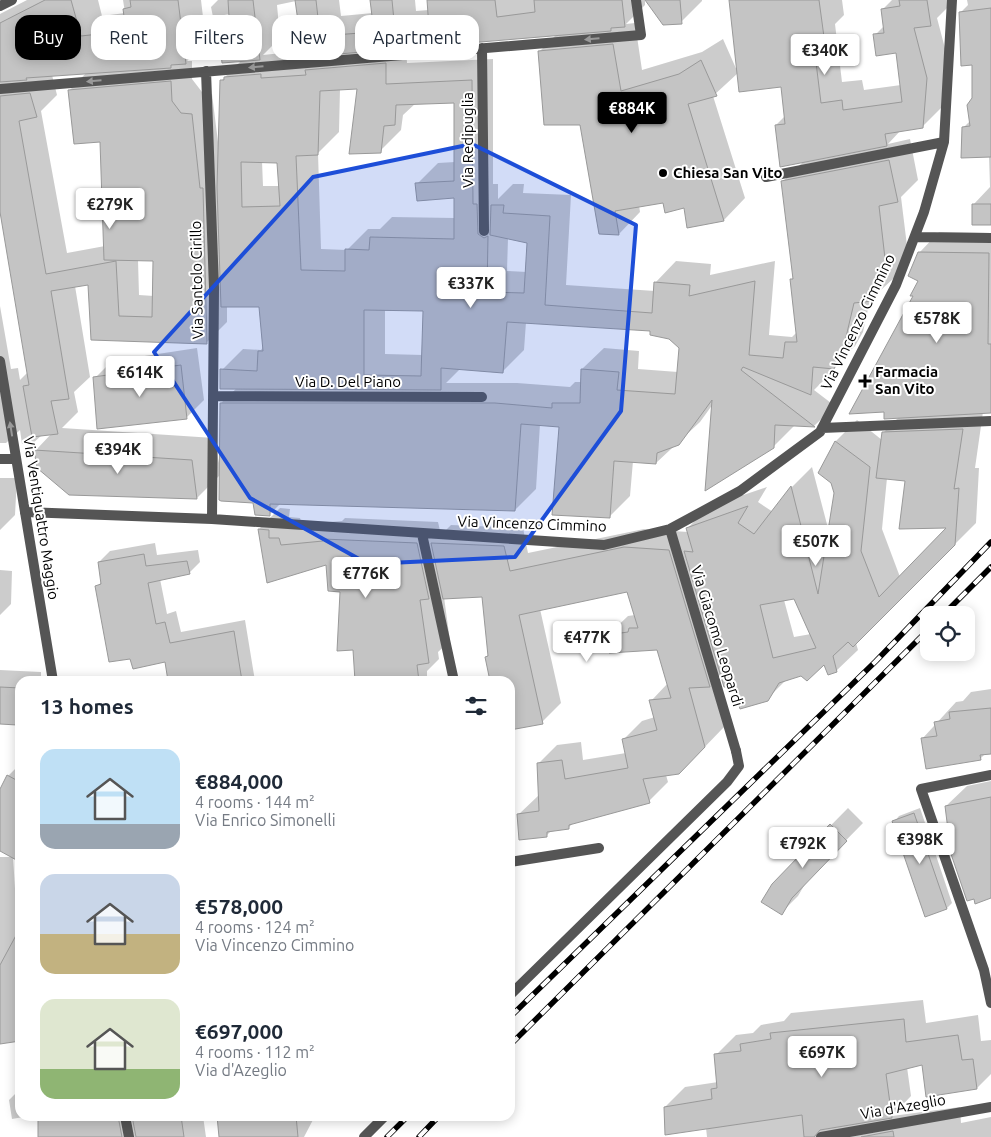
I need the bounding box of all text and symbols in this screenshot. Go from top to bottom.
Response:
chip: Buy [15,15,81,60]
chip: Rent [91,15,166,60]
chip: Filters [176,15,262,60]
chip: New [272,15,345,60]
chip: Apartment [355,15,479,60]
pin: €340K [790,34,860,76]
one-way arrow [584,36,600,44]
text: €340K [802,41,848,59]
one-way arrow [248,63,264,71]
one-way arrow [86,77,102,85]
street label: Via Redipuglia [459,92,476,188]
pin: €884K [597,92,667,134]
text: €884K [609,99,655,117]
place label: Chiesa San Vito [673,164,783,181]
marker: Chiesa San Vito [657,167,669,179]
pin: €279K [75,188,145,230]
text: €279K [87,195,133,213]
street label: Via Santolo Cirillo [187,221,206,339]
street label: Via Vincenzo Cimmino [817,251,898,393]
pin: €337K [436,266,506,309]
text: €337K [448,274,494,292]
pin: €578K [902,302,972,344]
text: €578K [914,309,960,327]
pin: €614K [105,356,175,398]
text: €614K [117,363,163,381]
place label: Farmacia San Vito [875,363,938,397]
street label: Via D. Del Piano [295,373,401,390]
marker: Farmacia San Vito [859,375,871,387]
one-way arrow [7,421,15,437]
pin: €394K [83,432,153,475]
street label: Via Ventiquattro Maggio [20,435,63,601]
text: €394K [95,440,141,458]
street label: Via Vincenzo Cimmino [457,512,607,535]
pin: €507K [781,524,851,567]
text: €507K [793,532,839,550]
pin: €776K [331,556,401,599]
street label: Via Giacomo Leopardi [688,563,747,708]
text: €776K [343,564,389,582]
map controls [920,606,975,661]
button: locate [920,606,975,661]
pin: €477K [552,620,622,663]
text: €477K [564,628,610,646]
icon: filters [462,692,490,720]
text: 13 homes [40,694,134,718]
icon: home [80,769,140,829]
text: €884,000 [195,769,283,793]
text: 4 rooms · 144 m² [195,793,315,811]
text: Via Enrico Simonelli [195,811,336,829]
pin: €398K [885,822,955,865]
pin: €792K [768,826,838,869]
text: €398K [897,830,943,848]
text: €792K [780,834,826,852]
icon: home [80,894,140,954]
text: €578,000 [195,894,283,918]
text: 4 rooms · 124 m² [195,918,315,936]
text: Via Vincenzo Cimmino [195,936,354,954]
icon: home [80,1019,140,1079]
text: €697,000 [195,1019,283,1043]
pin: €697K [787,1036,857,1078]
text: 4 rooms · 112 m² [195,1043,315,1061]
text: €697K [799,1043,845,1061]
text: Via d'Azeglio [195,1061,287,1079]
street label: Via d'Azeglio [859,1091,947,1122]

